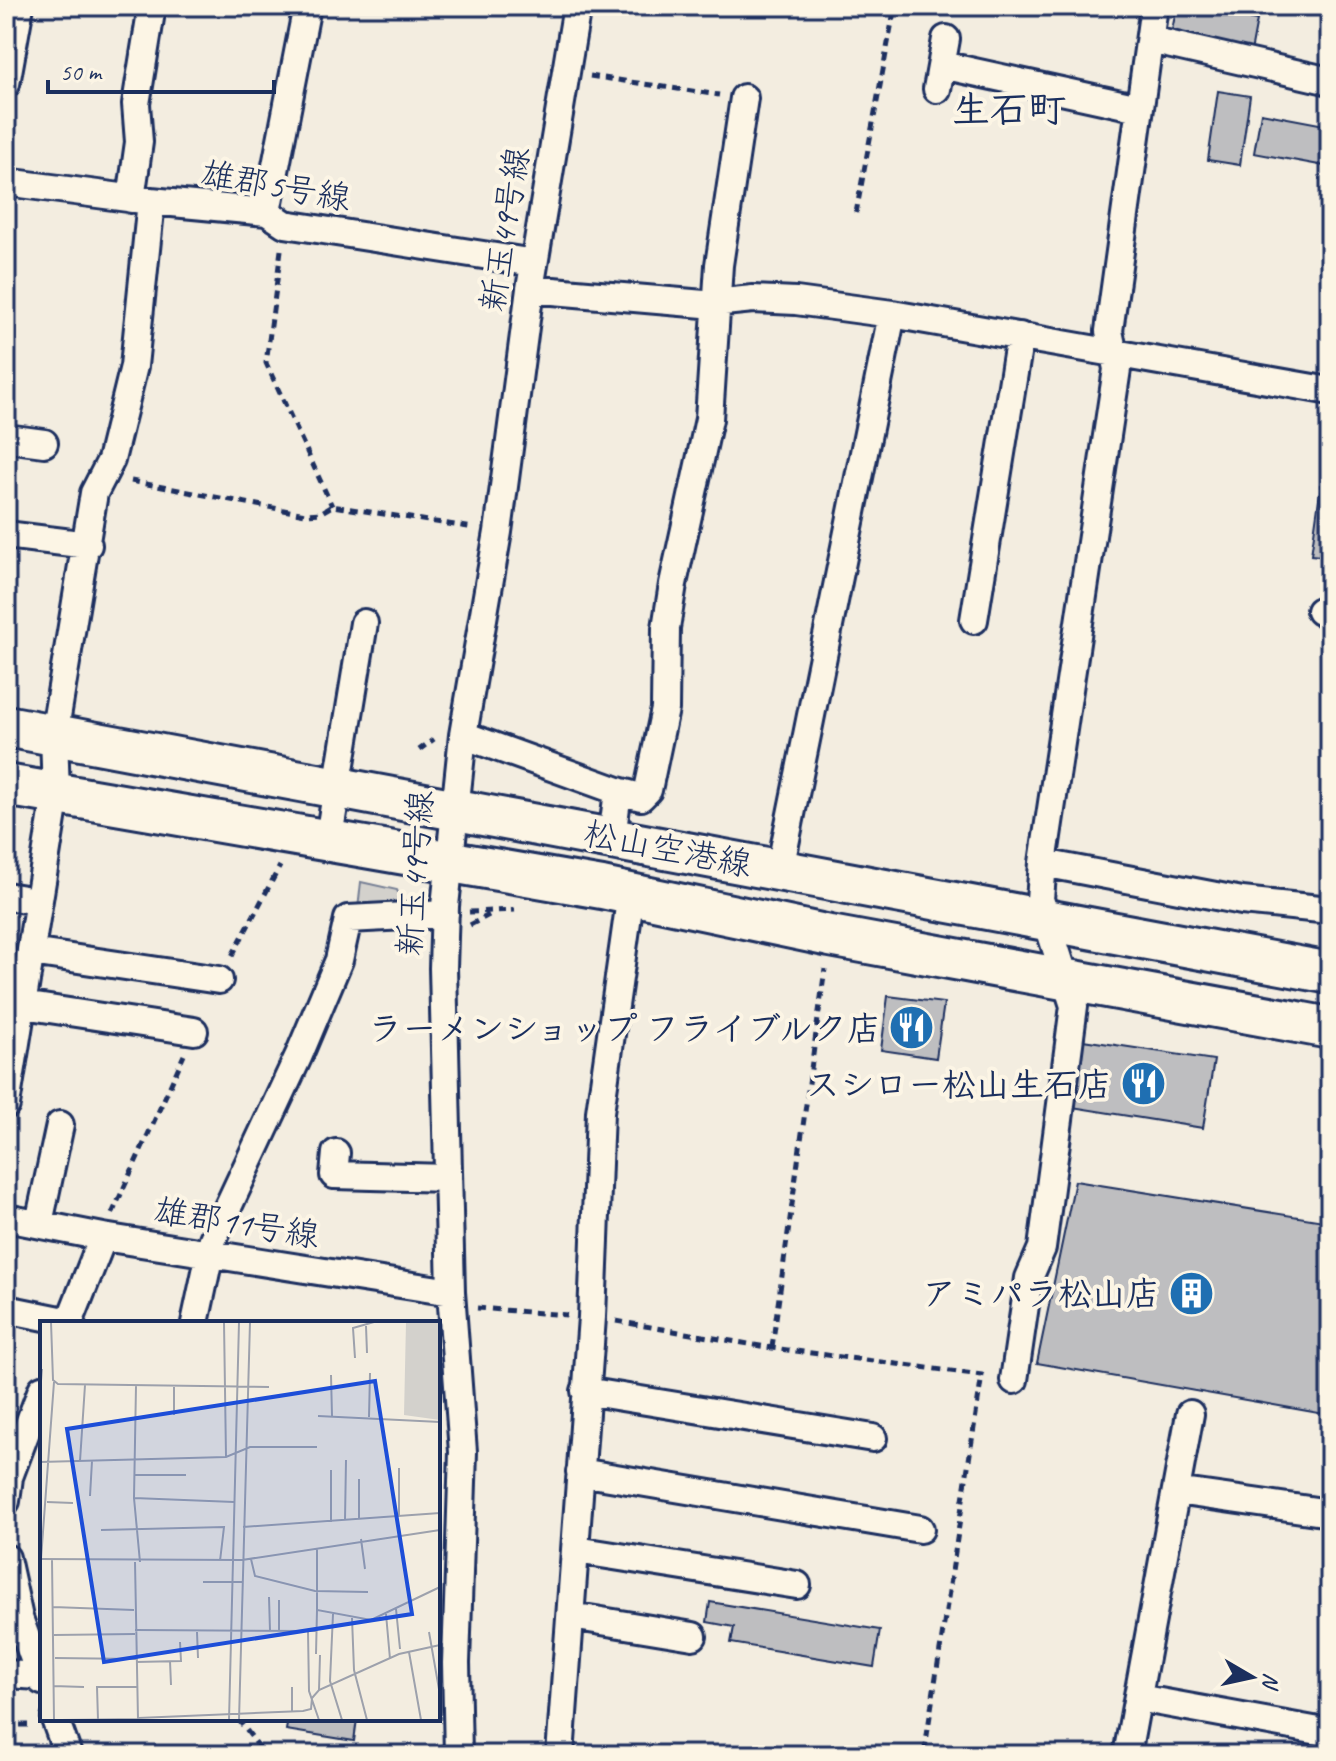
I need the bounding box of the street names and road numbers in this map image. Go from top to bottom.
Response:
street label: 新玉49号線 [470,143,539,315]
street label: 雄郡5号線 [198,151,354,220]
street label: 新玉49号線 [387,788,442,958]
street label: 松山空港線 [580,811,755,886]
street label: 雄郡11号線 [151,1188,323,1257]

